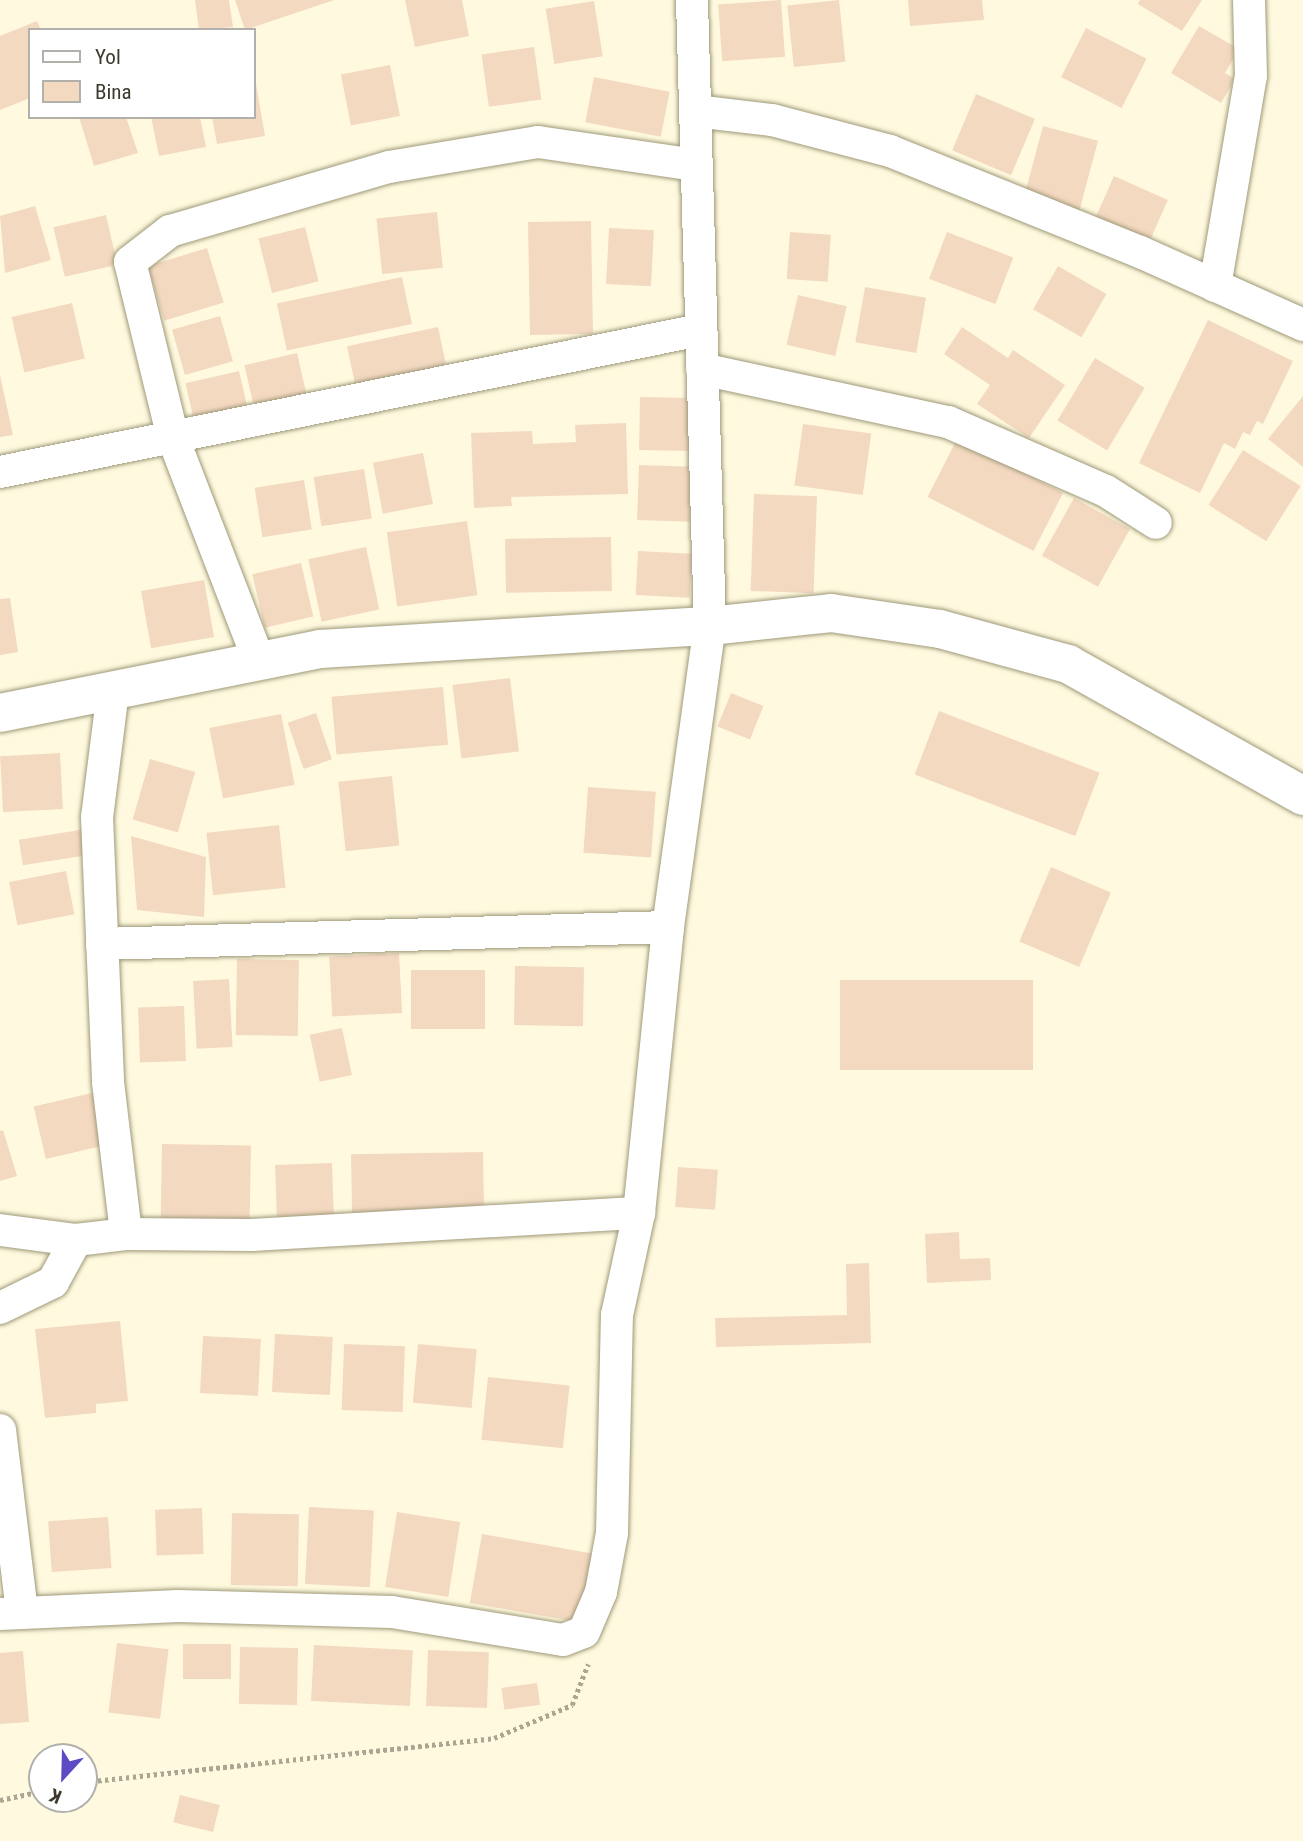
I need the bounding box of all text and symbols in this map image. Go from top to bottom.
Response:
legend [28,28,256,119]
text: Yol [95,45,121,69]
text: Bina [95,80,132,104]
north arrow [28,1743,98,1813]
text: K [47,1783,65,1809]

